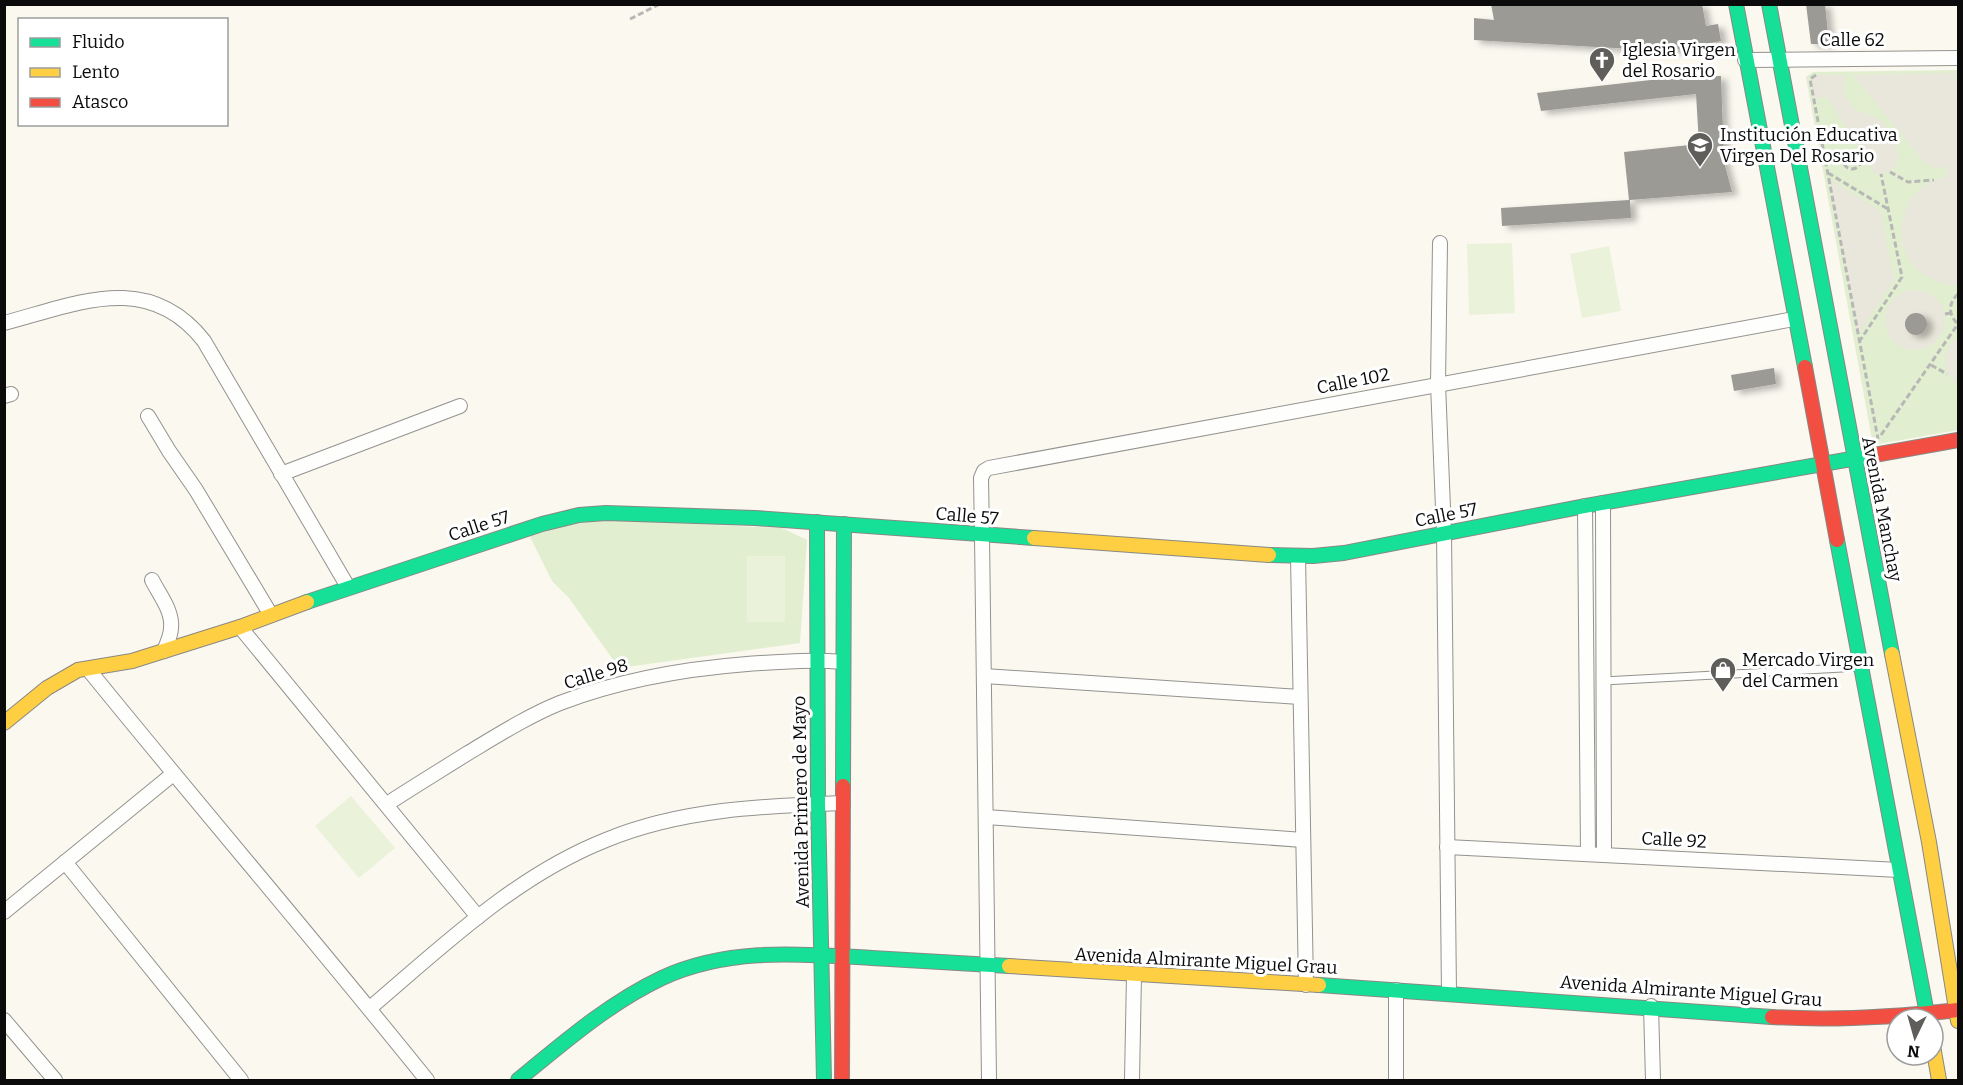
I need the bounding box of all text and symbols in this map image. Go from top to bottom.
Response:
legend [18,18,228,126]
street label: Calle 62 [1819,29,1885,51]
text: Fluido [72,31,125,53]
place label: Iglesia Virgen del Rosario [1622,39,1736,82]
church icon: Iglesia Virgen del Rosario [1587,45,1617,83]
text: Lento [72,61,120,83]
text: Atasco [72,91,128,113]
place label: Institución Educativa Virgen Del Rosario [1720,124,1898,167]
school or university icon: Institución Educativa Virgen Del Rosario [1685,130,1715,168]
street label: Calle 102 [1315,363,1391,399]
street label: Avenida Manchay [1857,435,1907,584]
street label: Calle 57 [1413,498,1479,532]
street label: Calle 57 [935,502,999,530]
street label: Calle 57 [446,506,512,546]
place label: Mercado Virgen del Carmen [1742,649,1875,692]
street label: Calle 98 [561,654,631,694]
shop icon: Mercado Virgen del Carmen [1708,655,1738,693]
street label: Avenida Primero de Mayo [788,696,814,908]
street label: Calle 92 [1641,827,1707,853]
street label: Avenida Almirante Miguel Grau [1074,943,1338,979]
street label: Avenida Almirante Miguel Grau [1559,971,1823,1011]
north arrow [1885,1007,1945,1067]
text: N [1907,1041,1921,1061]

